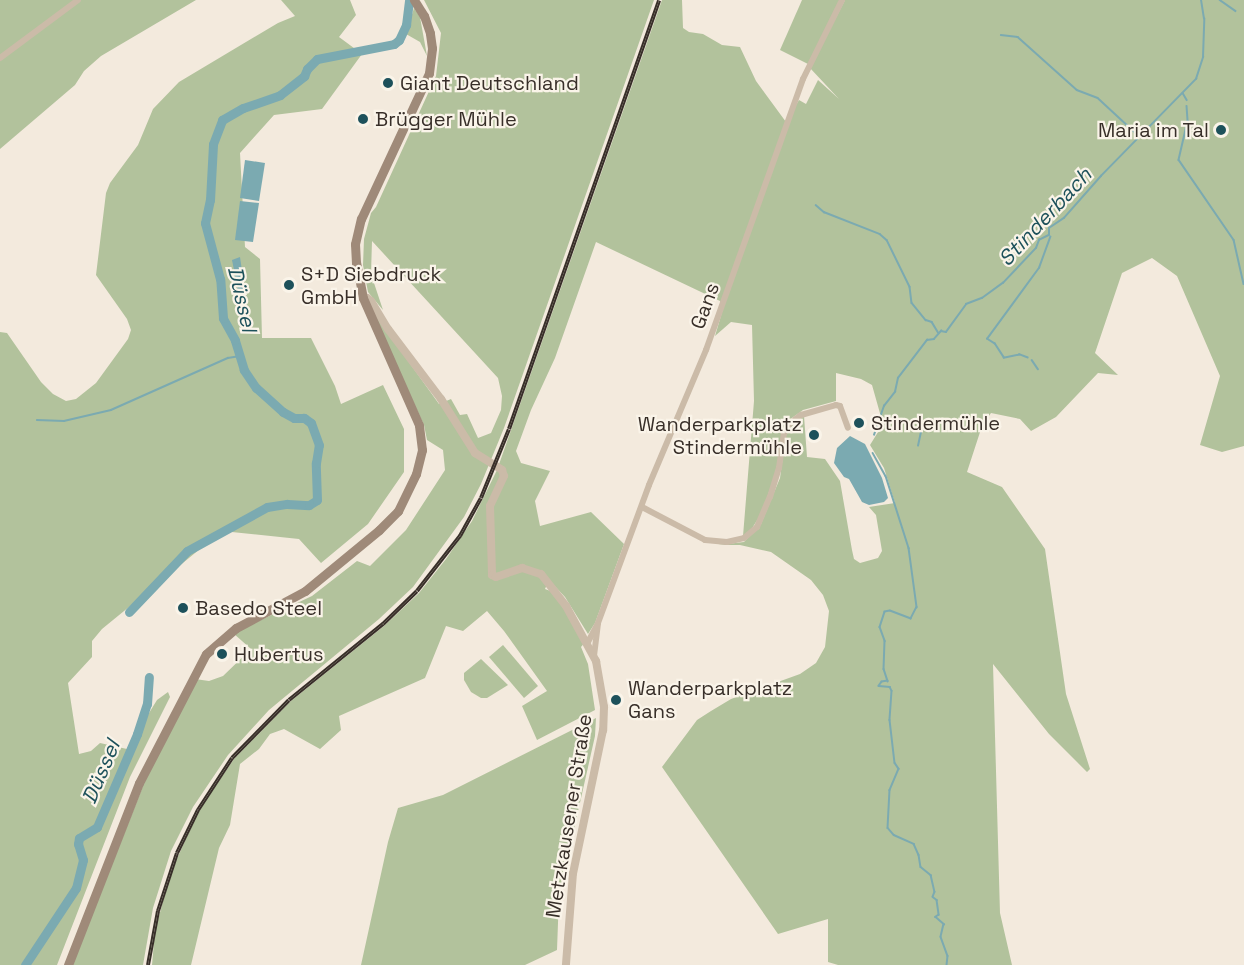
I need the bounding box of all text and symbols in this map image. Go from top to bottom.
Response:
place label: Giant Deutschland [400,71,579,95]
marker: Giant Deutschland [381,76,395,90]
place label: Brügger Mühle [375,107,517,131]
marker: Brügger Mühle [356,112,370,126]
place label: Maria im Tal [1097,118,1209,142]
marker: Maria im Tal [1214,123,1228,137]
water label: Stinderbach [993,163,1097,271]
place label: S+D Siebdruck GmbH [301,262,441,309]
water label: Düssel [222,264,262,334]
marker: S+D Siebdruck GmbH [282,278,296,292]
street label: Gans [686,280,724,332]
place label: Stindermühle [871,411,1000,435]
place label: Wanderparkplatz Stindermühle [638,412,802,459]
marker: Stindermühle [852,416,866,430]
marker: Wanderparkplatz Stindermühle [807,428,821,442]
place label: Basedo Steel [195,596,322,620]
marker: Basedo Steel [176,601,190,615]
place label: Hubertus [234,642,324,666]
marker: Hubertus [215,647,229,661]
place label: Wanderparkplatz Gans [628,676,792,723]
marker: Wanderparkplatz Gans [609,693,623,707]
street label: Metzkausener Straße [541,712,597,920]
water label: Düssel [76,736,126,808]

